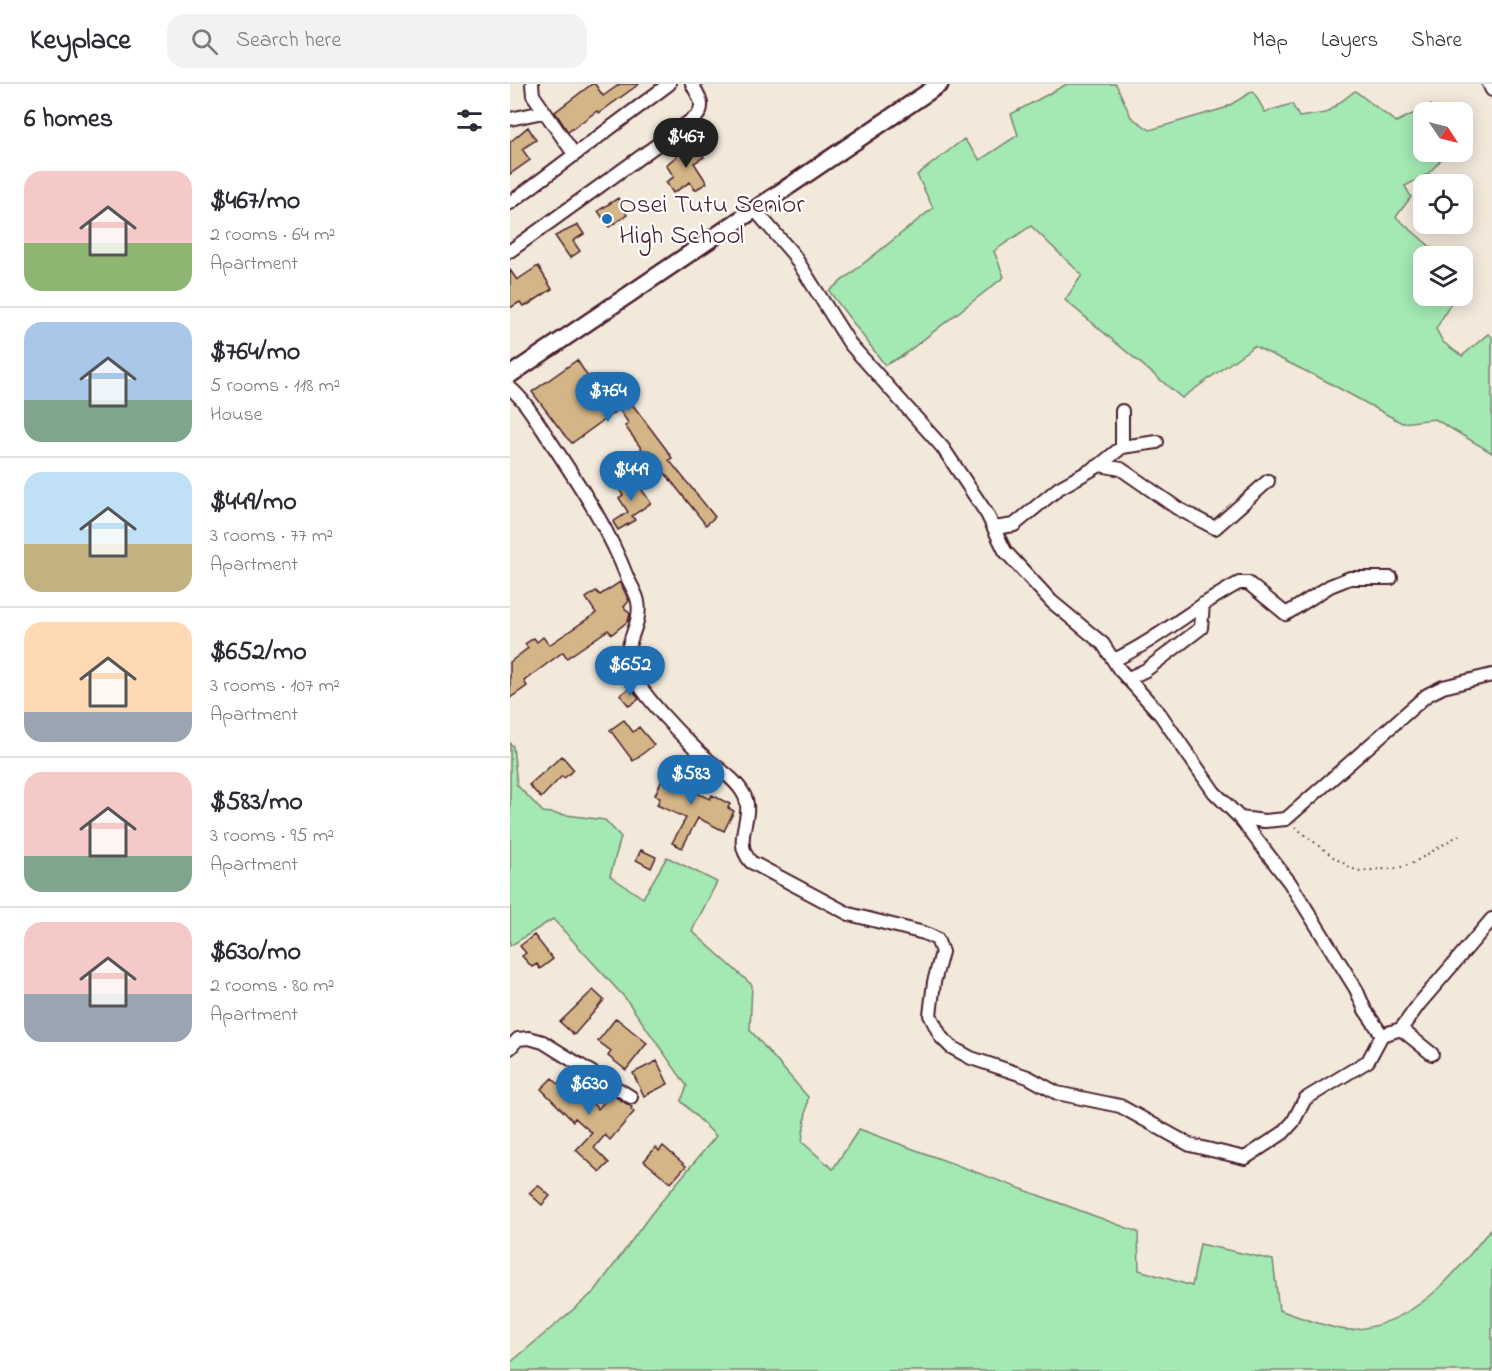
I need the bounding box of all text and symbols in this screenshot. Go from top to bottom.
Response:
search box [167,14,587,68]
text: Keyplace [30,21,131,62]
icon: search [188,25,221,58]
text: Search here [236,25,341,57]
text: Map [1252,26,1288,56]
text: Layers [1321,26,1378,56]
text: Share [1411,26,1462,56]
text: 6 homes [24,101,113,139]
north arrow [1413,102,1473,162]
map controls [1413,102,1473,306]
icon: filters [453,104,486,137]
pin: $467 [650,118,722,169]
text: $467 [667,123,705,152]
button: locate [1413,174,1473,234]
text: $467/mo [210,183,300,221]
place label: Osei Tutu Senior High School [619,186,805,256]
icon: home [72,195,144,267]
marker: Osei Tutu Senior High School [600,212,614,226]
text: 2 rooms · 64 m² [210,221,335,250]
button: layers [1413,246,1473,306]
text: Apartment [210,250,298,279]
text: $764/mo [210,334,300,372]
icon: home [72,346,144,418]
text: 5 rooms · 118 m² [210,372,340,401]
pin: $764 [572,372,644,423]
text: $764 [589,377,627,406]
text: House [210,401,263,430]
pin: $449 [595,451,667,502]
text: $449 [614,456,648,485]
text: $449/mo [210,484,297,522]
icon: home [72,496,144,568]
text: 3 rooms · 77 m² [210,522,333,551]
text: Apartment [210,551,298,580]
text: $652/mo [210,634,307,672]
icon: home [72,646,144,718]
pin: $652 [594,646,666,697]
text: $652 [609,651,651,680]
text: 3 rooms · 107 m² [210,672,340,701]
text: Apartment [210,701,298,730]
pin: $583 [655,755,727,806]
text: $583 [671,760,711,789]
text: $583/mo [210,784,303,822]
icon: home [72,796,144,868]
text: 3 rooms · 95 m² [210,822,334,851]
text: Apartment [210,851,298,880]
text: $630/mo [210,934,301,972]
icon: home [72,946,144,1018]
text: 2 rooms · 80 m² [210,972,335,1001]
text: Apartment [210,1001,298,1030]
pin: $630 [553,1065,625,1116]
text: $630 [570,1070,608,1099]

